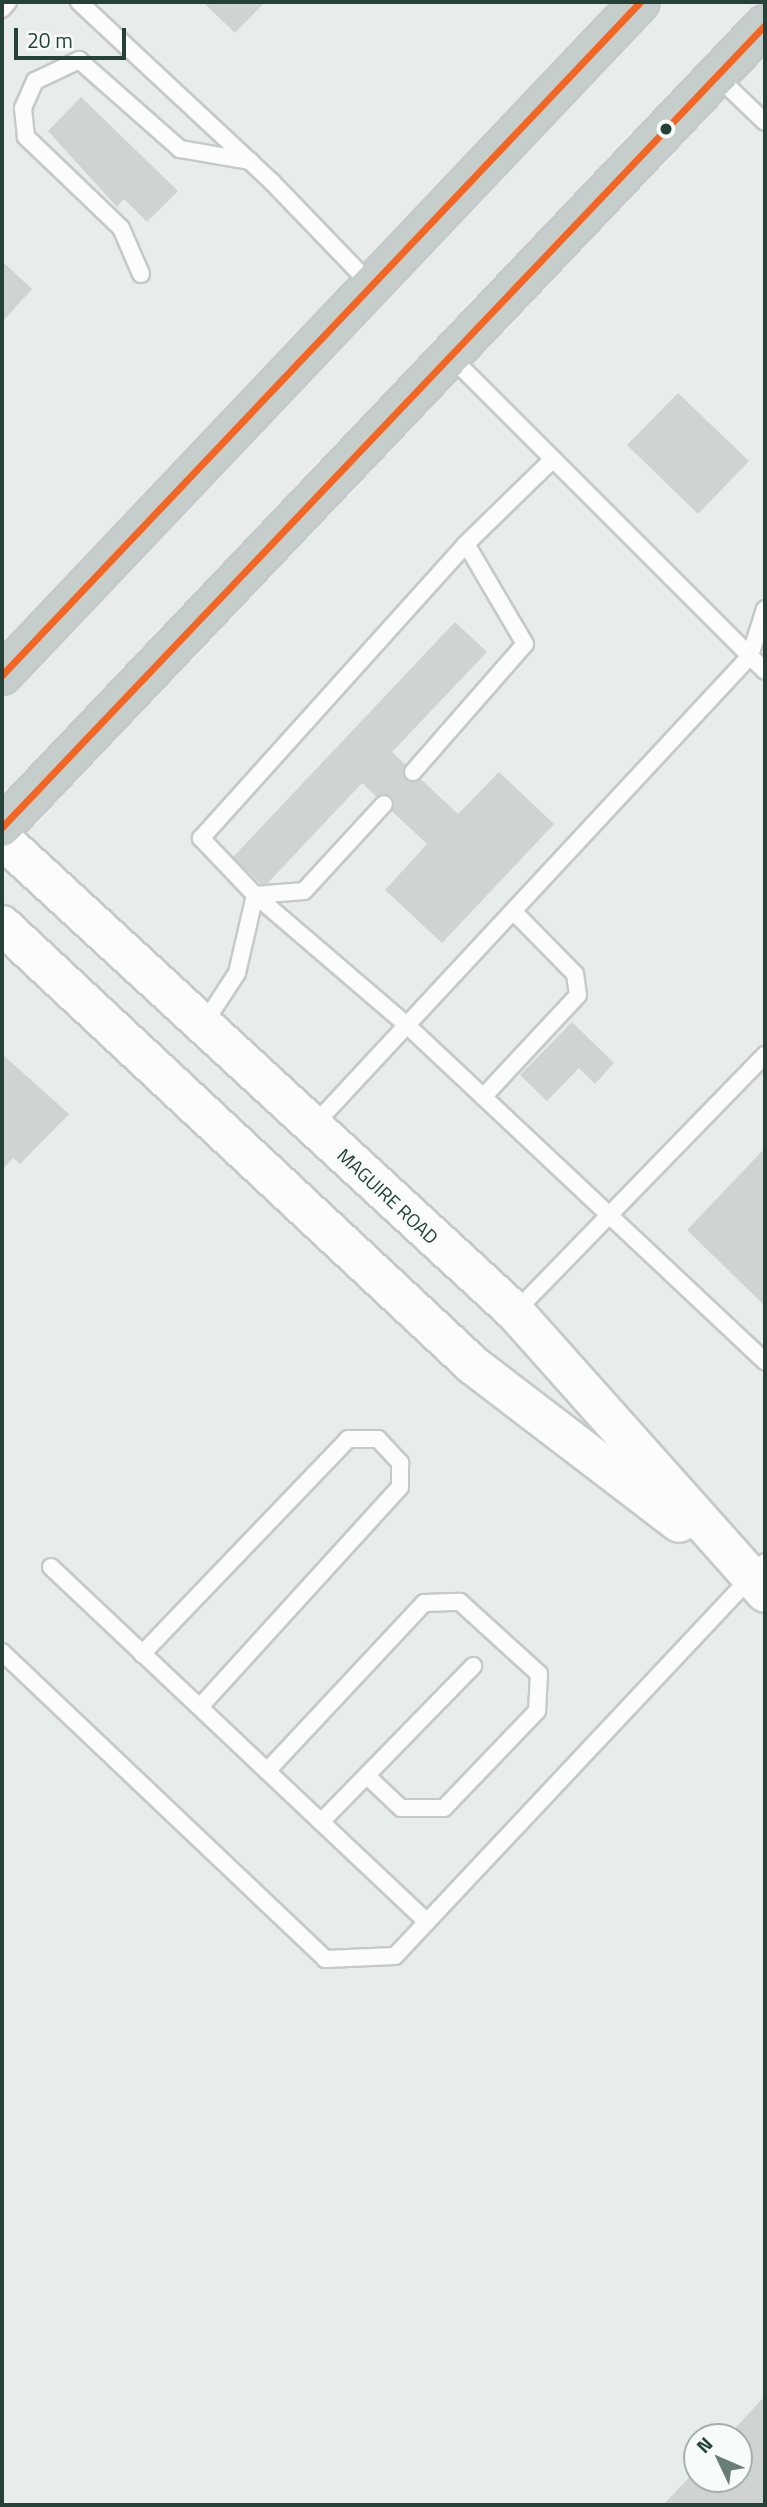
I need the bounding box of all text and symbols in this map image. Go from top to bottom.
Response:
scale bar [18,14,130,58]
text: 20 m [27,24,73,56]
unlabelled marker [659,122,673,136]
street label: MAGUIRE ROAD [333,1143,443,1249]
north arrow [683,2423,753,2493]
text: N [689,2430,719,2459]

